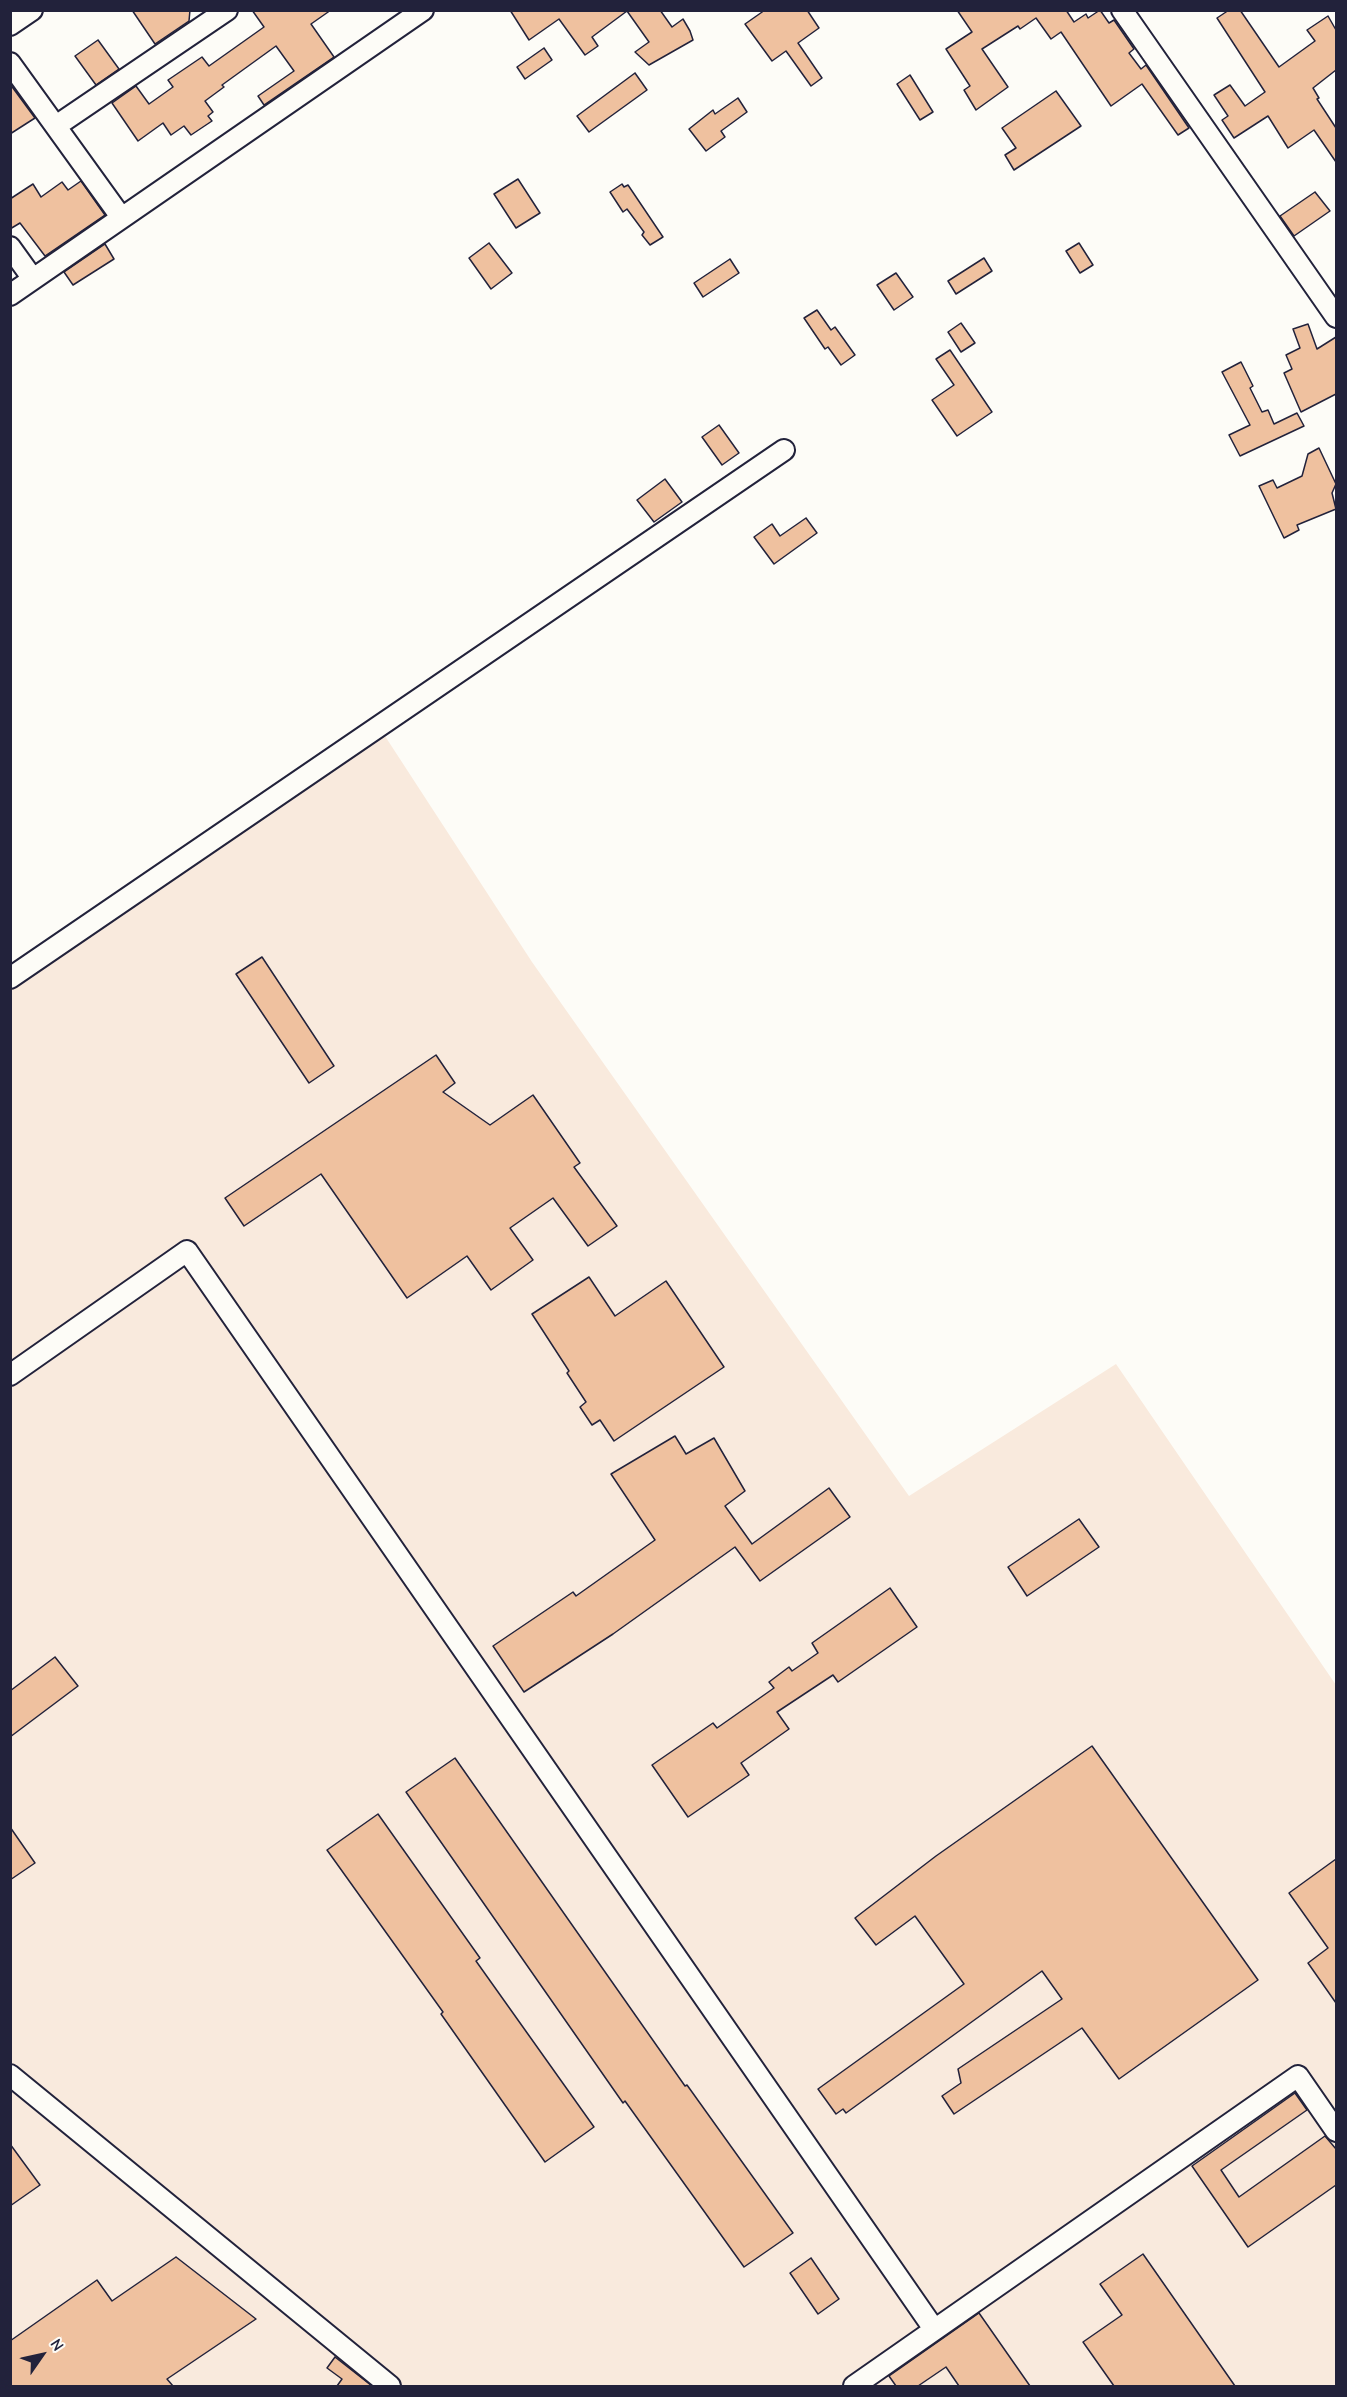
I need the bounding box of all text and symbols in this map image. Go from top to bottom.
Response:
north arrow [12,2325,72,2385]
text: N [47,2336,67,2354]

